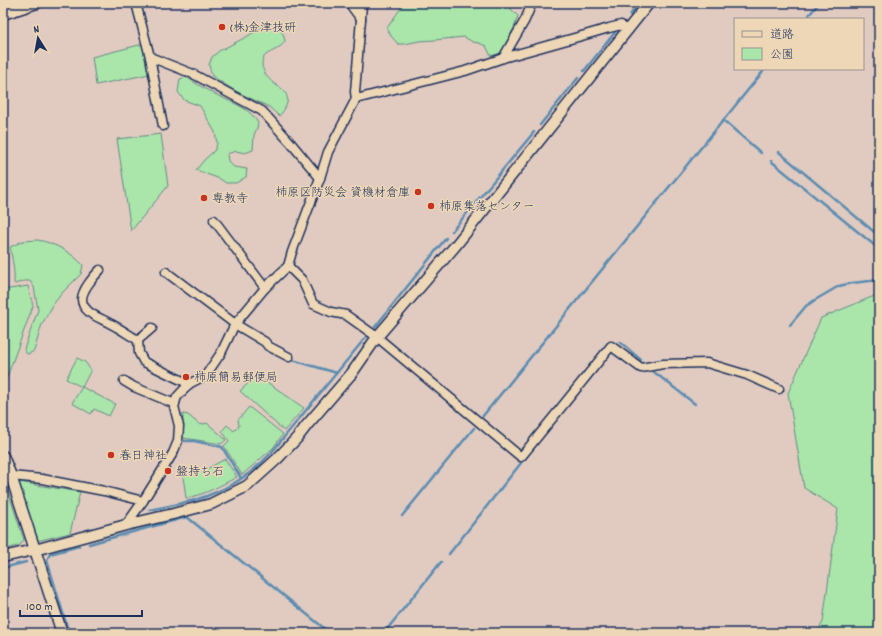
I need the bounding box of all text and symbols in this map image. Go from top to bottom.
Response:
north arrow [18,18,58,58]
legend [734,18,864,70]
place label: (株)金津技研 [230,20,296,37]
text: N [32,22,41,39]
marker: (株)金津技研 [217,22,227,32]
text: 道路 [770,27,794,44]
text: 公園 [770,47,794,64]
place label: 柿原区防災会 資機材倉庫 [275,185,410,202]
marker: 柿原区防災会 資機材倉庫 [413,187,423,197]
place label: 専教寺 [212,191,248,208]
marker: 専教寺 [199,193,209,203]
place label: 柿原集落センター [439,199,535,216]
marker: 柿原集落センター [426,201,436,211]
place label: 柿原簡易郵便局 [194,370,278,387]
marker: 柿原簡易郵便局 [181,372,191,382]
place label: 春日神社 [119,448,167,465]
marker: 春日神社 [106,450,116,460]
place label: 盤持ち石 [176,464,224,481]
marker: 盤持ち石 [163,466,173,476]
scale bar [20,592,142,618]
text: 100 m [26,599,53,616]

